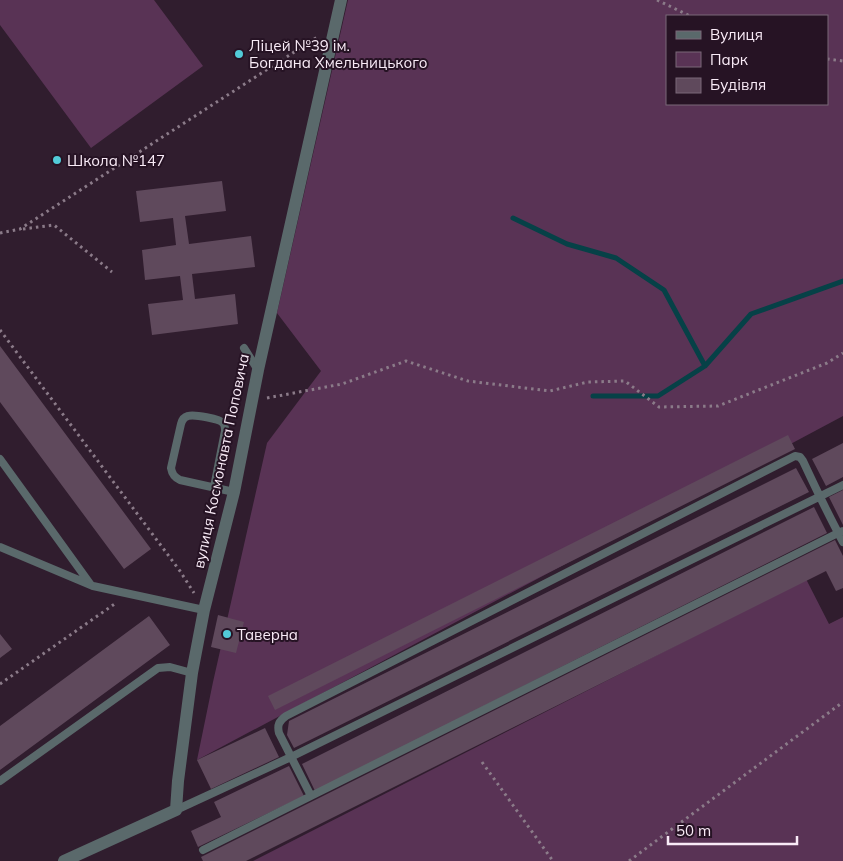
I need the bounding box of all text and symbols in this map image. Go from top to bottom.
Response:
legend [666,15,828,105]
text: Вулиця [710,25,763,44]
place label: Ліцей №39 ім. Богдана Хмельницького [249,36,428,72]
marker: Ліцей №39 ім. Богдана Хмельницького [233,48,245,60]
text: Парк [710,50,749,69]
text: Будівля [710,75,766,94]
place label: Школа №147 [67,151,165,170]
marker: Школа №147 [51,154,63,166]
street label: вулиця Космонавта Поповича [189,352,253,570]
place label: Таверна [237,625,298,644]
marker: Таверна [221,628,233,640]
scale bar [668,814,797,846]
text: 50 m [676,821,711,840]

